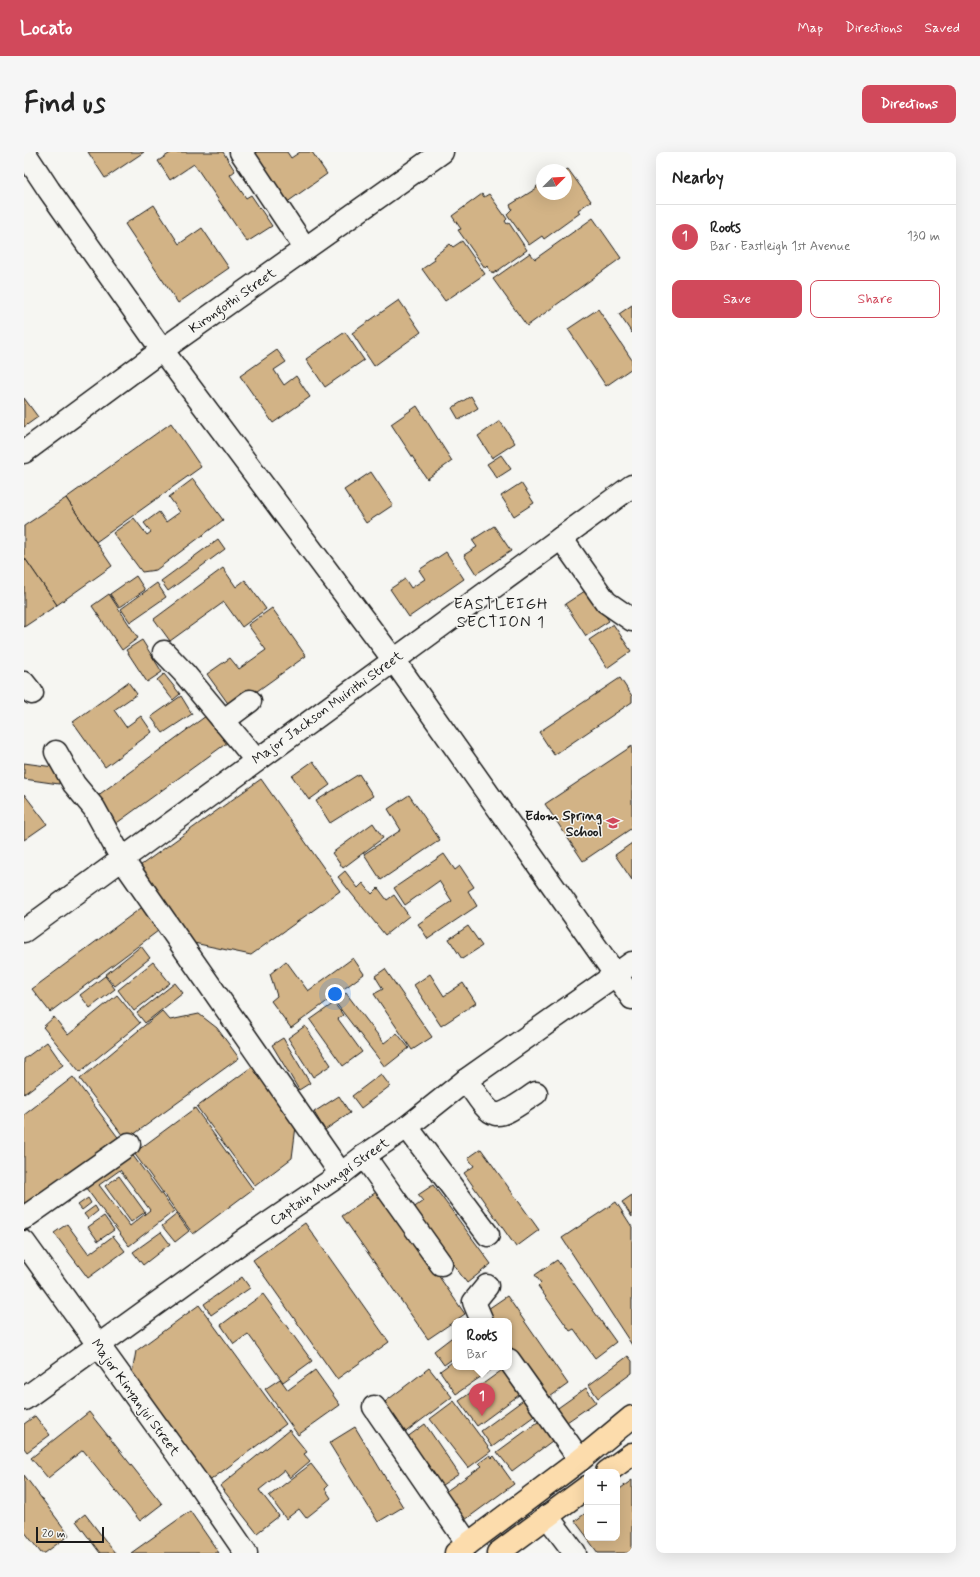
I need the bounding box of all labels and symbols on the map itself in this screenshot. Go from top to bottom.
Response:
north arrow [536,164,572,200]
street label: Kirongothi Street [185,264,281,339]
district label: EASTLEIGH SECTION 1 [454,594,548,633]
street label: Major Jackson Muirithi Street [249,646,407,769]
place label: Edom Spring School [525,807,602,841]
school or university icon: Edom Spring School [605,815,621,831]
your location [325,984,345,1004]
street label: Captain Mungai Street [266,1133,393,1230]
street label: Major Kinyanjui Street [87,1336,184,1460]
pin: 1 [469,1383,495,1416]
scale bar [36,1525,104,1544]

